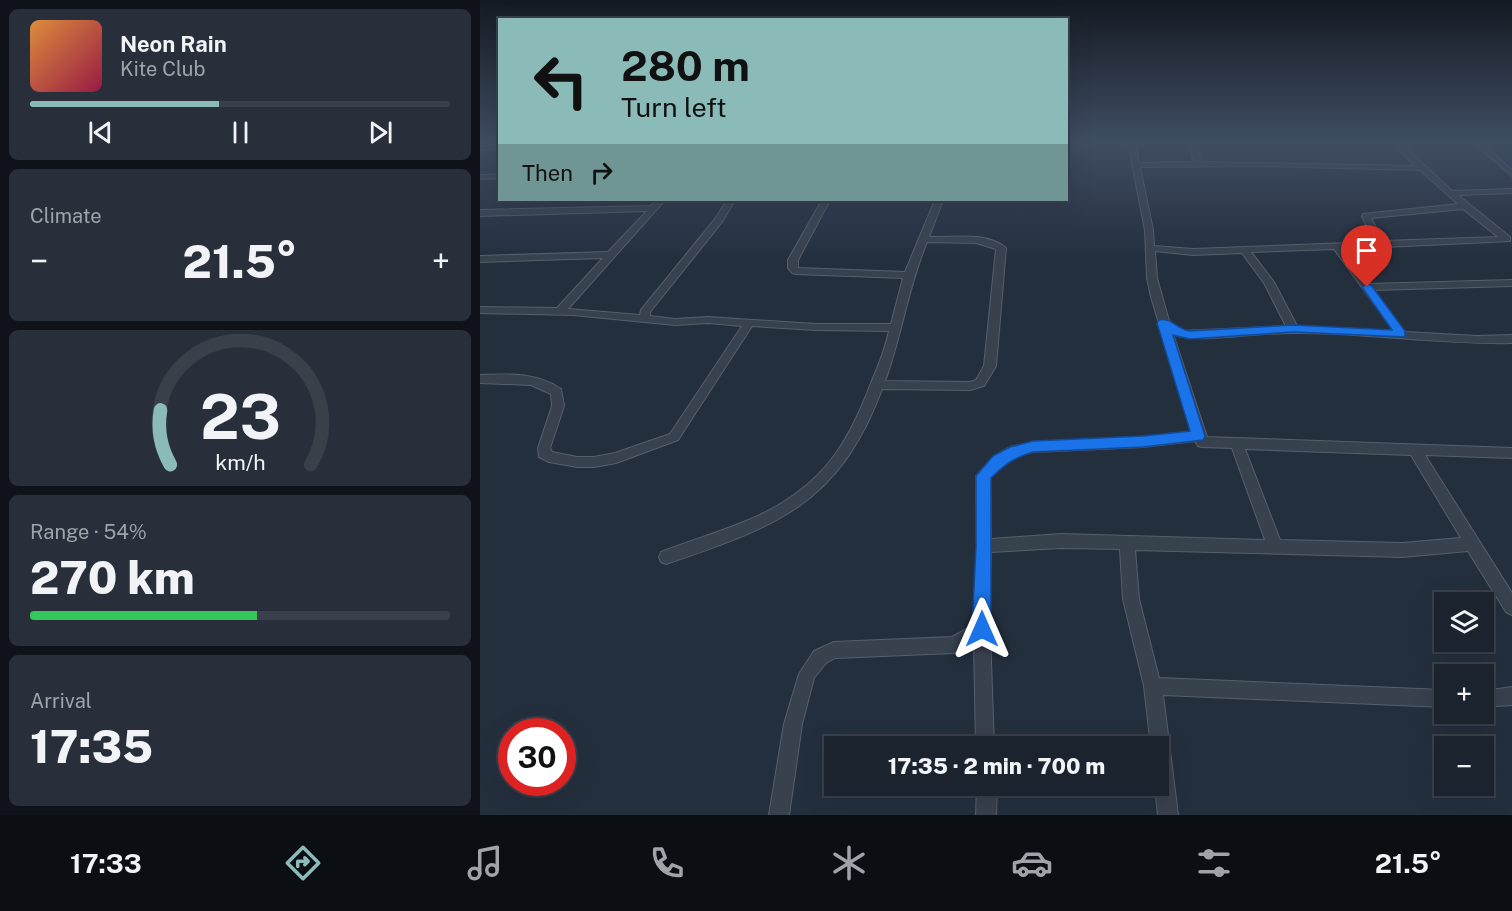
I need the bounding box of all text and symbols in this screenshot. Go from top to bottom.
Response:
text: Neon Rain [120,31,227,57]
text: 280 m [621,41,750,90]
icon: left [522,42,600,120]
text: Kite Club [120,57,205,81]
text: Turn left [621,91,727,123]
icon: previous [84,116,117,149]
icon: pause [224,116,257,149]
icon: next [364,116,397,149]
icon: right [585,156,618,189]
text: Then [522,160,573,186]
text: Climate [30,204,102,228]
pin [1341,225,1392,287]
icon: arrive [1350,234,1383,267]
text: 21.5° [183,235,297,288]
text: − [30,242,48,280]
text: + [432,242,450,280]
text: 23 [199,380,281,453]
text: km/h [215,450,265,475]
text: Range · 54% [30,520,147,544]
text: 270 km [30,551,195,604]
map controls [1434,592,1494,796]
button: layers [1434,592,1494,652]
position arrow [950,597,1014,661]
button: + [1434,664,1494,724]
text: Arrival [30,689,92,713]
speed limit sign: 30 [498,718,576,796]
text: 17:35 [30,720,153,773]
button: − [1434,736,1494,796]
text: 17:35 · 2 min · 700 m [888,753,1105,779]
icon: directions [282,842,324,884]
icon: music [464,842,506,884]
icon: phone [646,842,688,884]
icon: climate [828,842,870,884]
icon: car [1011,842,1053,884]
icon: filters [1193,842,1235,884]
text: 17:33 [70,847,142,879]
text: 21.5° [1375,847,1442,879]

